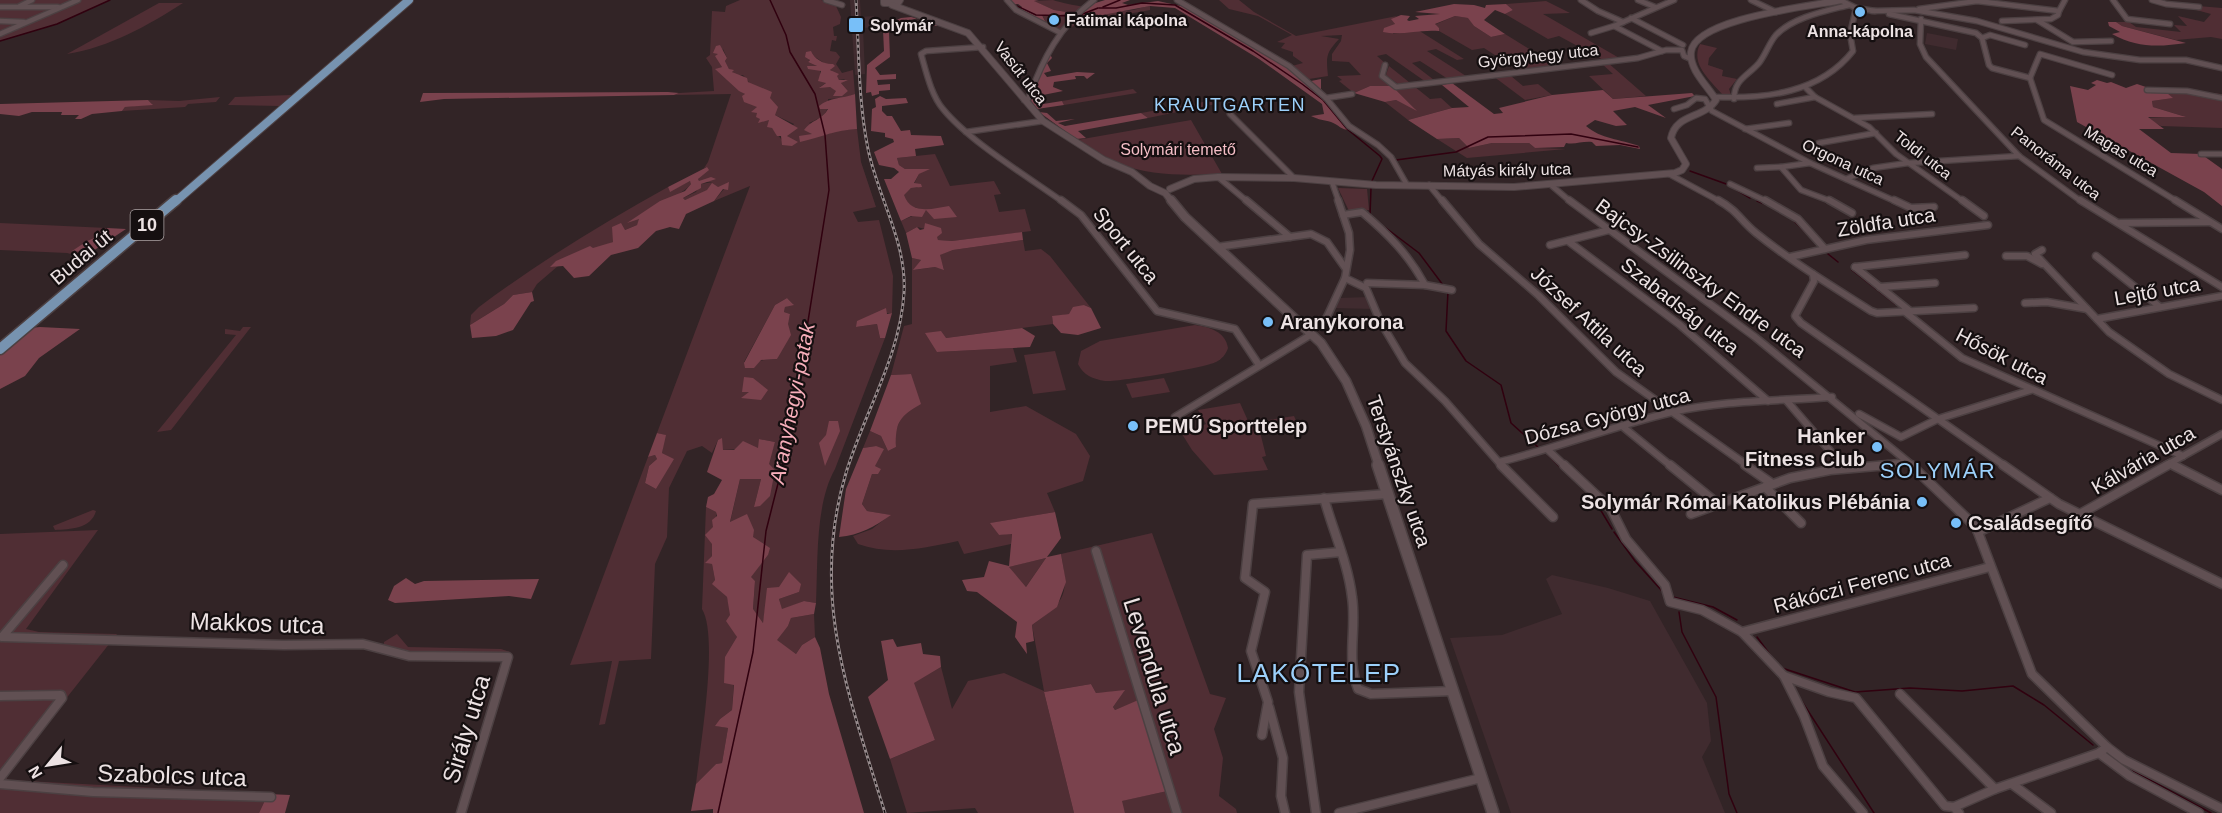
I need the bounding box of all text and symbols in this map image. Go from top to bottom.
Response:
marker: Anna-kápolna [1853,5,1867,19]
place label: Fatimai kápolna [1066,12,1187,29]
marker: Fatimai kápolna [1047,13,1061,27]
marker: Solymár [847,16,865,34]
place label: Solymár [870,17,933,34]
place label: Anna-kápolna [1807,23,1913,40]
street label: Vasút utca [991,38,1051,108]
street label: Györgyhegy utca [1477,41,1599,71]
district label: KRAUTGARTEN [1154,95,1306,115]
street label: Magas utca [2081,122,2161,180]
street label: Panoráma utca [2008,123,2104,203]
street label: Toldi utca [1891,127,1955,183]
street label: Orgona utca [1800,136,1887,188]
park label: Solymári temető [1120,141,1236,158]
street label: Mátyás király utca [1443,160,1571,180]
street label: Bajcsy-Zsilinszky Endre utca [1592,194,1811,362]
street label: Sport utca [1089,203,1164,288]
street label: Zöldfa utca [1835,203,1937,241]
road number: 10 [130,210,164,240]
street label: Budai út [46,225,117,289]
street label: Szabadság utca [1617,253,1744,359]
street label: József Attila utca [1527,262,1652,381]
street label: Lejtő utca [2112,272,2202,309]
place label: Aranykorona [1280,311,1404,333]
marker: Aranykorona [1261,315,1275,329]
water label: Aranyhegyi-patak [765,319,819,487]
street label: Hősök utca [1952,323,2052,389]
street label: Dózsa György utca [1522,383,1693,449]
street label: Terstyánszky utca [1363,392,1436,551]
place label: PEMŰ Sporttelep [1145,415,1307,437]
marker: PEMŰ Sporttelep [1126,419,1140,433]
street label: Kálvária utca [2087,421,2199,498]
place label: Hanker Fitness Club [1745,425,1865,470]
marker: Hanker Fitness Club [1870,440,1884,454]
district label: SOLYMÁR [1880,458,1996,483]
place label: Solymár Római Katolikus Plébánia [1581,491,1911,513]
marker: Solymár Római Katolikus Plébánia [1915,495,1929,509]
place label: Családsegítő [1968,512,2092,534]
marker: Családsegítő [1949,516,1963,530]
street label: Rákóczi Ferenc utca [1771,549,1954,617]
street label: Levendula utca [1118,594,1192,758]
street label: Makkos utca [189,607,325,639]
district label: LAKÓTELEP [1236,658,1402,688]
street label: Sirály utca [437,671,495,787]
north arrow [18,735,78,795]
street label: Szabolcs utca [97,759,248,791]
text: N [25,763,46,782]

